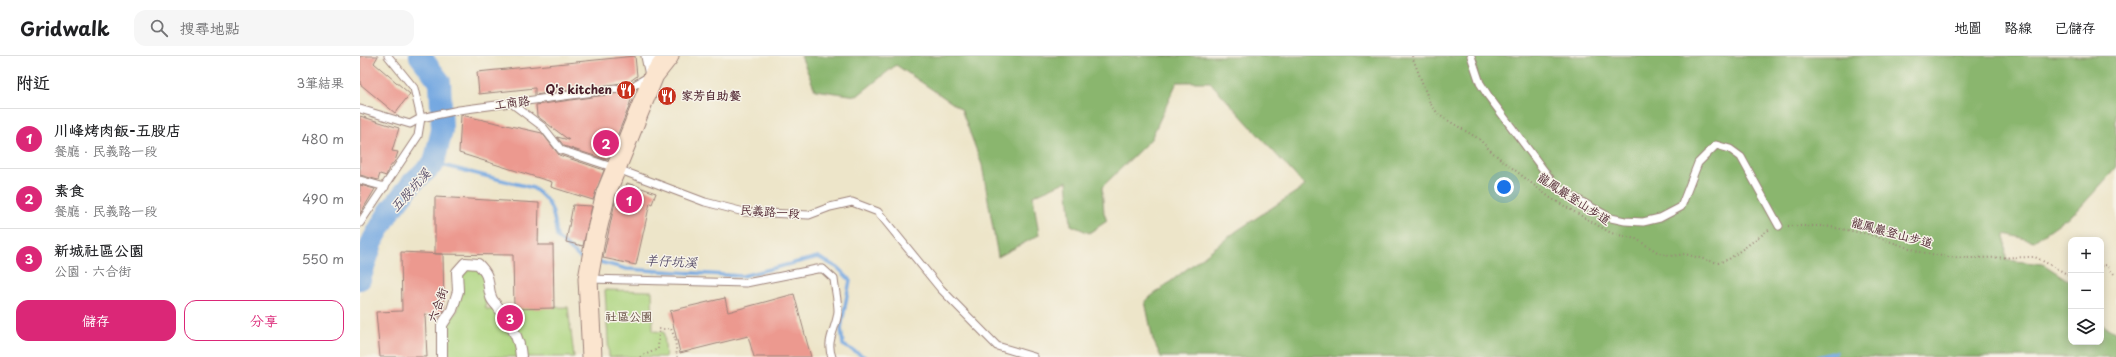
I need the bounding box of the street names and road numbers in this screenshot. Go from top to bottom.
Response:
street label: 工商路 [493,91,531,113]
street label: 龍鳳巖登山步道 [1534,168,1615,229]
street label: 民義路一段 [740,200,801,222]
street label: 龍鳳巖登山步道 [1849,212,1935,252]
street label: 六合街 [422,285,452,325]

